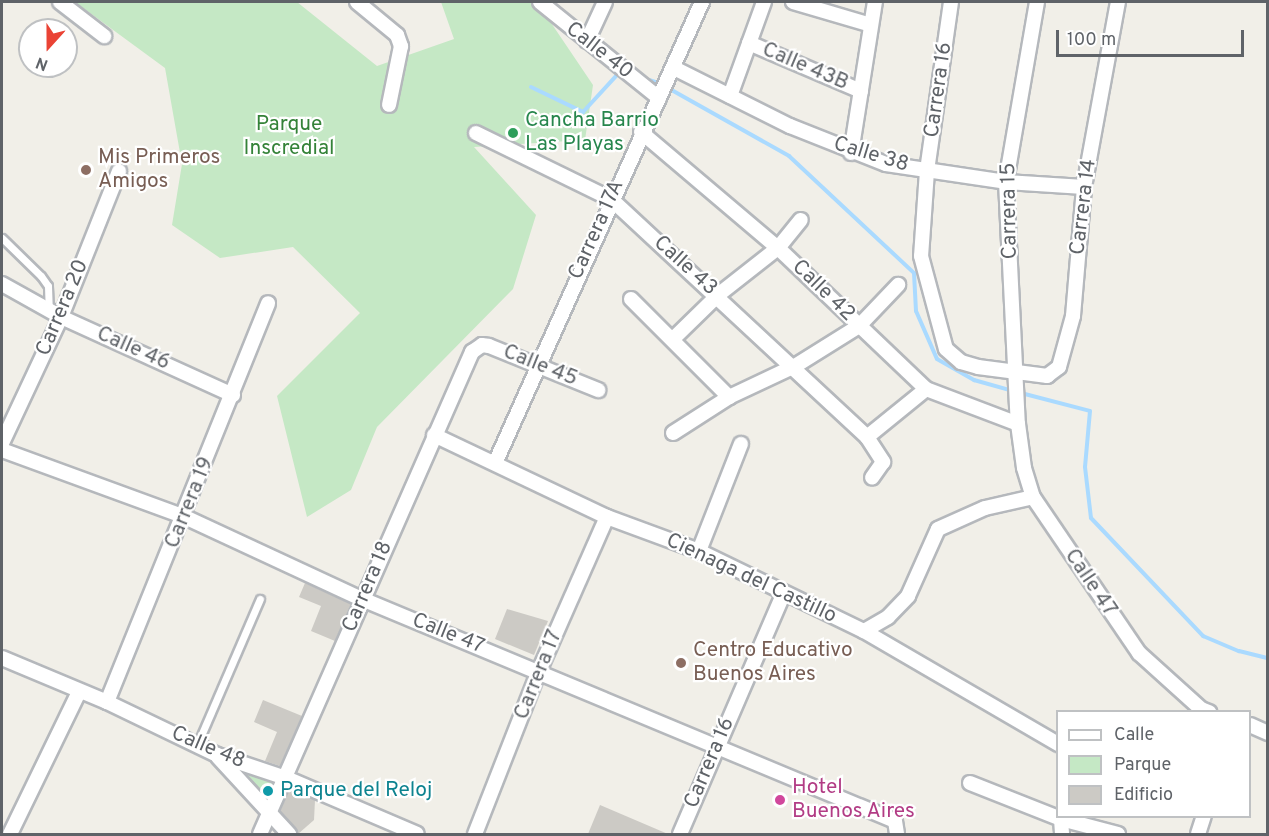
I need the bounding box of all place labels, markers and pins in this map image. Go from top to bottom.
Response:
place label: Cancha Barrio Las Playas [525,108,659,158]
marker: Cancha Barrio Las Playas [506,126,520,140]
place label: Mis Primeros Amigos [98,145,220,195]
marker: Mis Primeros Amigos [79,163,93,177]
place label: Centro Educativo Buenos Aires [693,638,853,688]
marker: Centro Educativo Buenos Aires [674,656,688,670]
place label: Hotel Buenos Aires [792,775,916,825]
place label: Parque del Reloj [280,778,432,804]
marker: Parque del Reloj [261,784,275,798]
marker: Hotel Buenos Aires [773,793,787,807]

